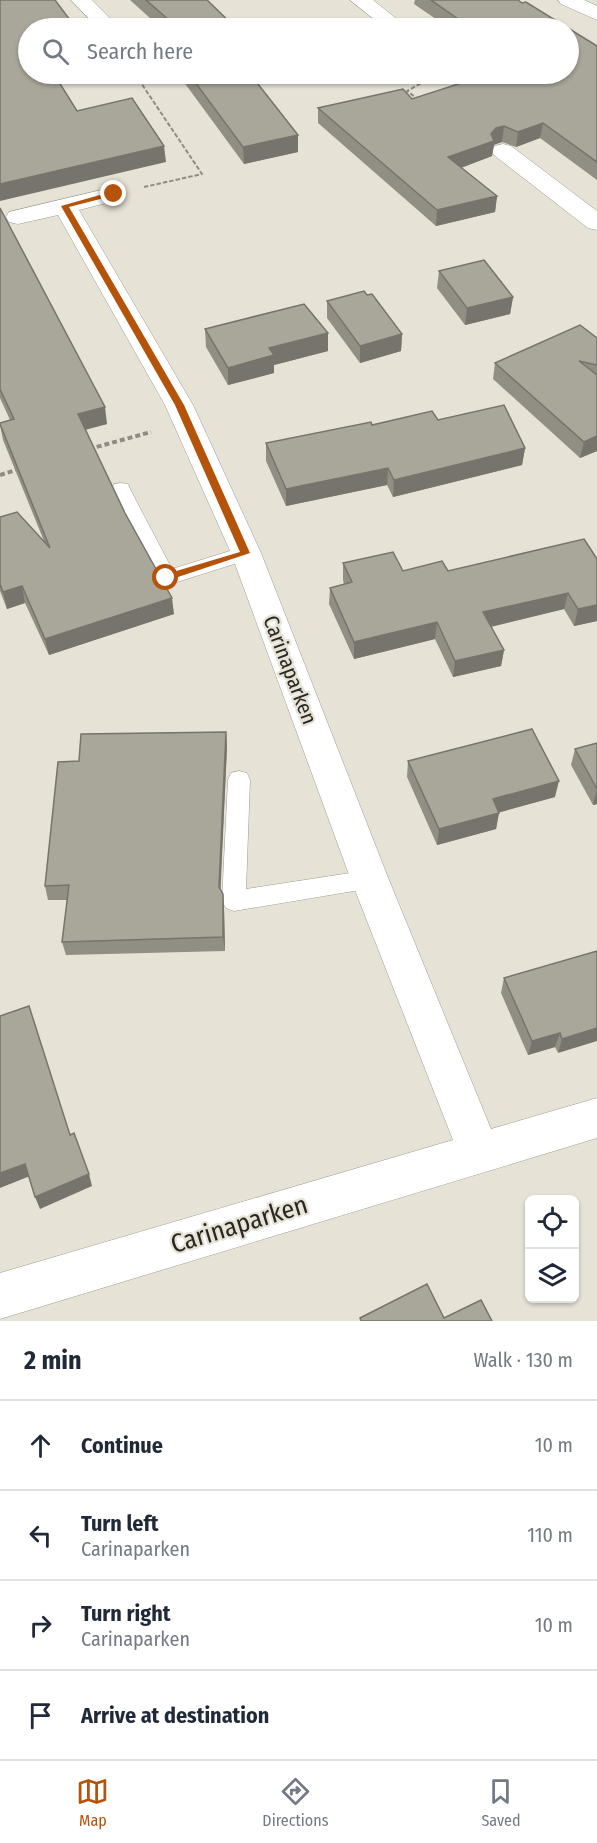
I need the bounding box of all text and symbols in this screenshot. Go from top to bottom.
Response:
search box [18,18,579,84]
icon: search [39,35,72,68]
text: Search here [87,38,193,65]
route end [100,180,126,206]
route start [152,564,178,590]
street label: Carinaparken [257,612,323,728]
street label: Carinaparken [167,1189,311,1260]
map controls [525,1195,579,1303]
button: locate [525,1195,579,1249]
button: layers [525,1249,579,1303]
text: 2 min [24,1345,82,1376]
text: Walk · 130 m [473,1348,573,1372]
icon: ahead [24,1429,57,1462]
text: Continue [81,1432,163,1459]
text: 10 m [535,1433,573,1457]
text: Turn left [81,1510,159,1537]
icon: left [24,1519,57,1552]
text: 110 m [527,1523,573,1547]
text: Carinaparken [81,1537,190,1561]
text: Turn right [81,1600,170,1627]
icon: right [24,1609,57,1642]
text: 10 m [535,1613,573,1637]
text: Carinaparken [81,1627,190,1651]
icon: arrive [24,1699,57,1732]
text: Arrive at destination [81,1702,269,1729]
tab: Map [76,1775,109,1830]
tab: Directions [262,1775,329,1830]
tab: Saved [481,1775,521,1830]

